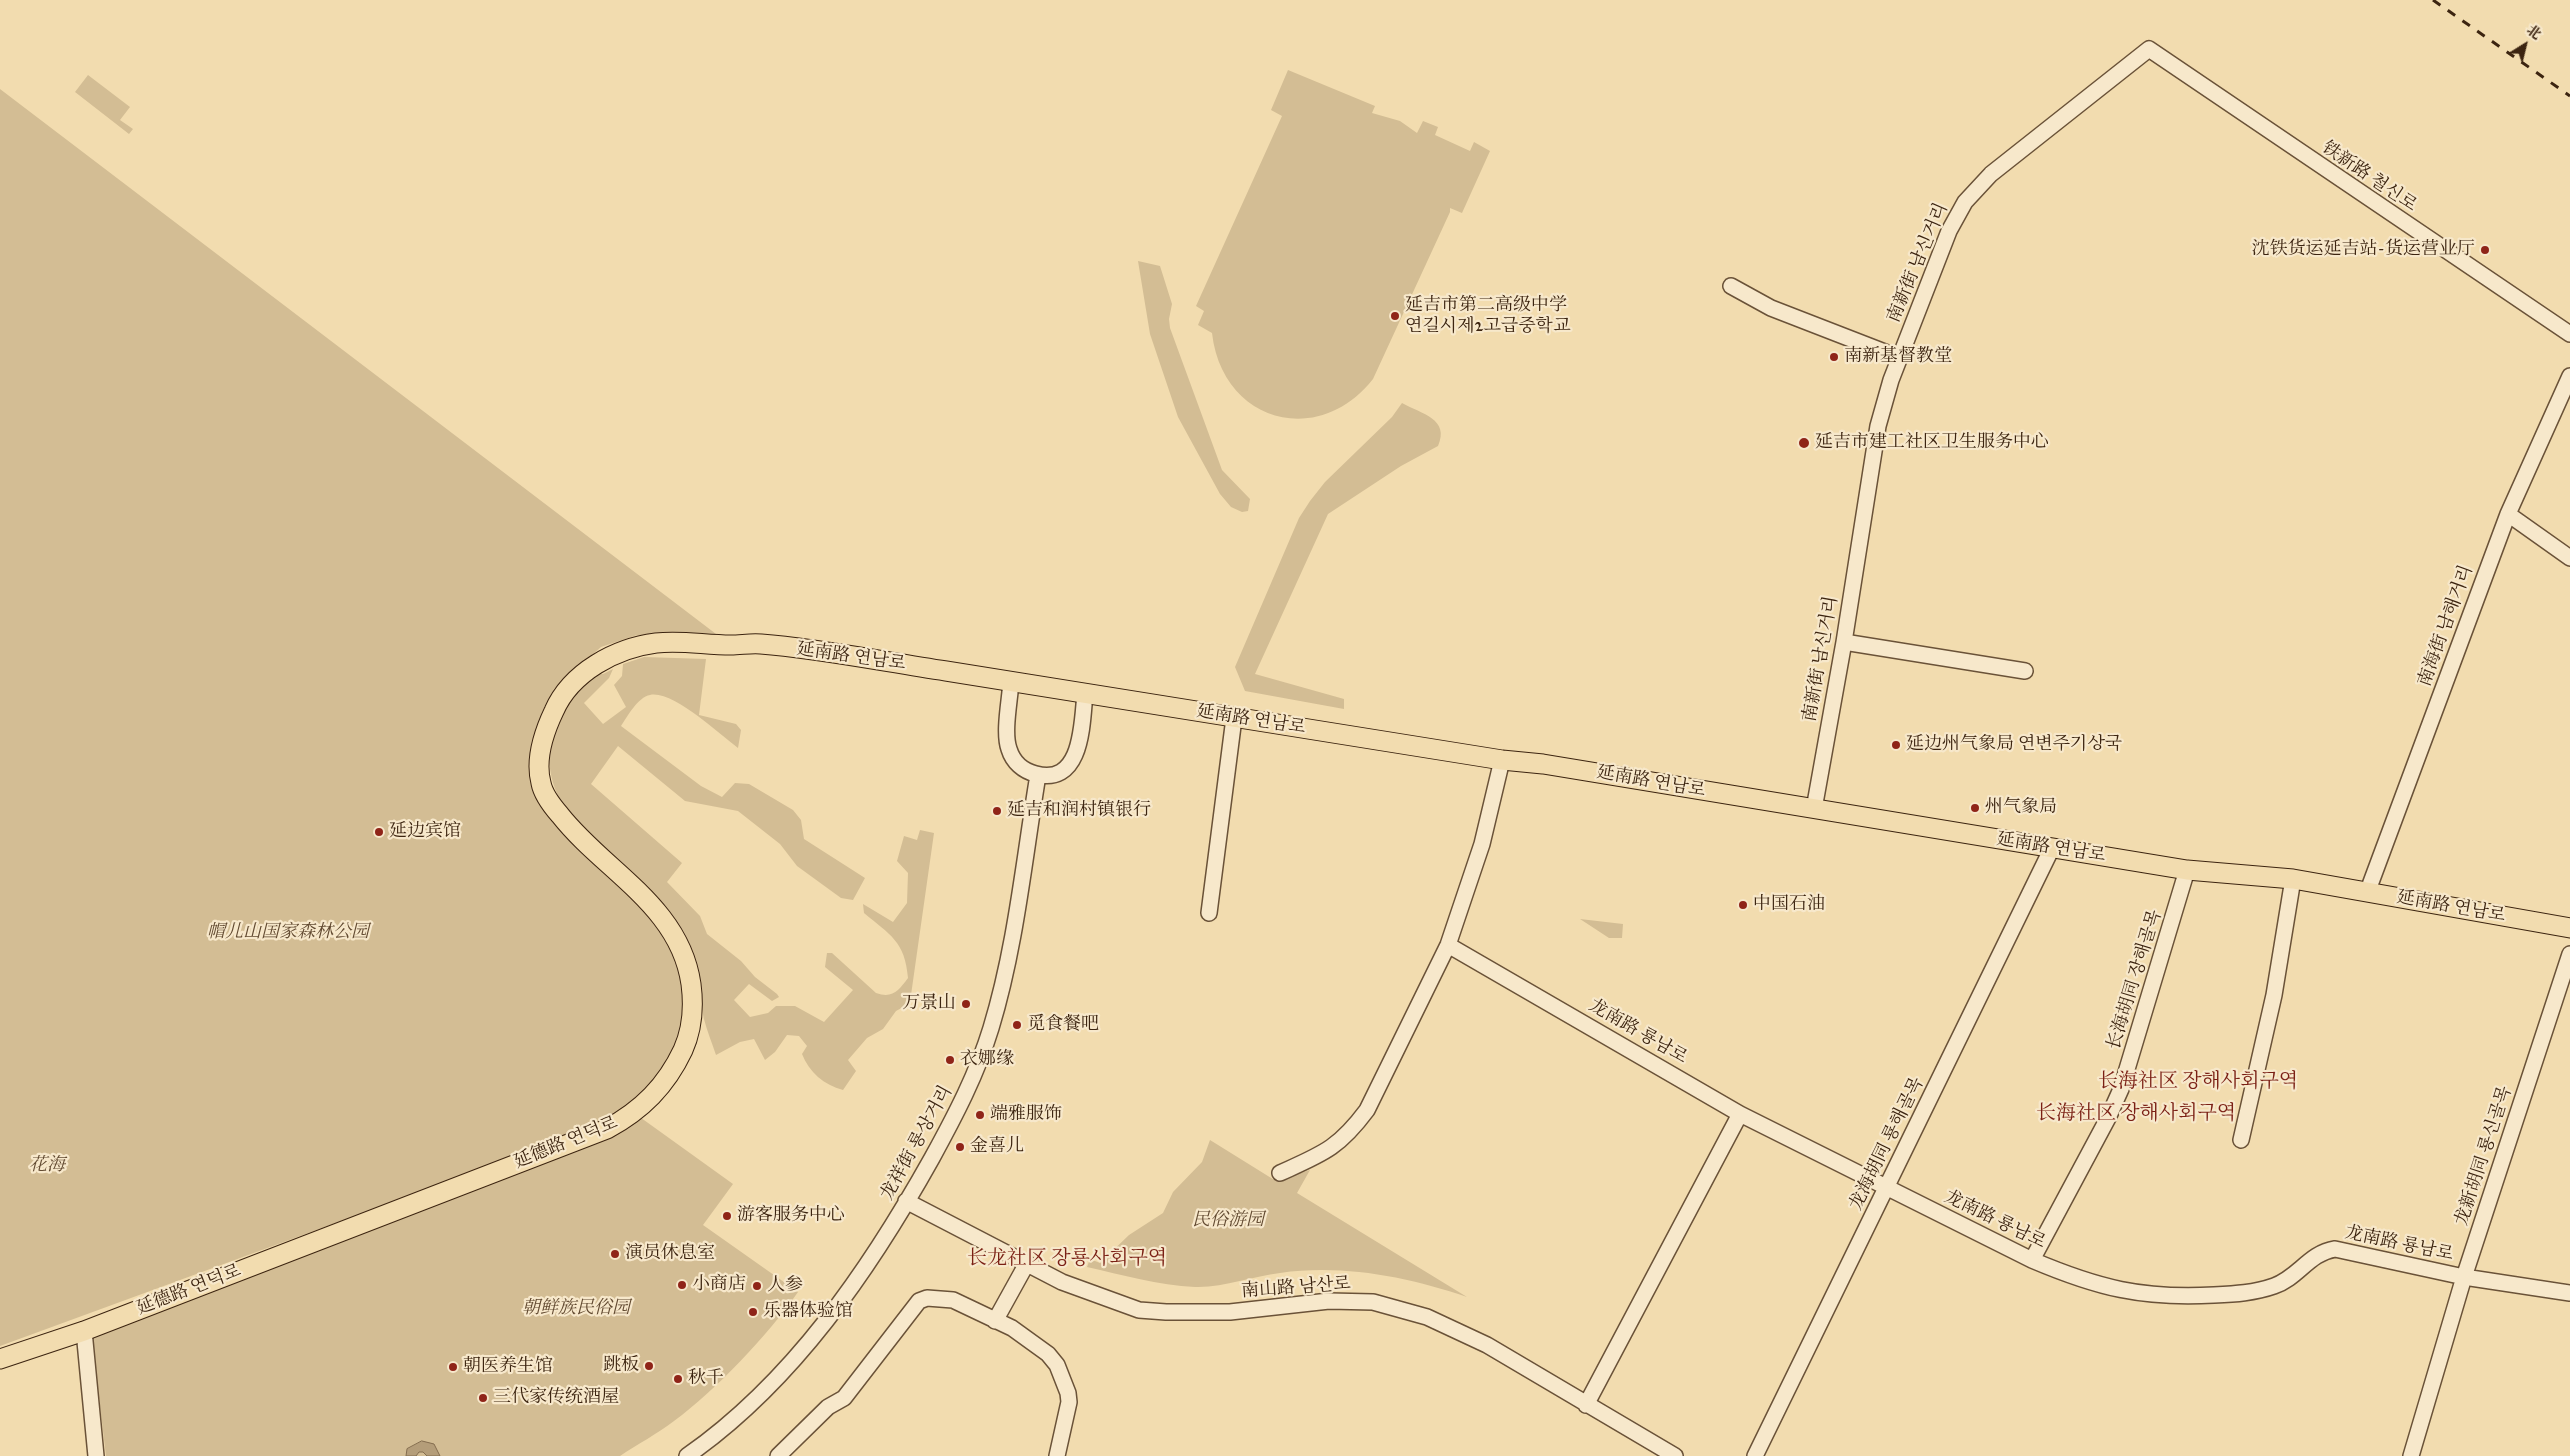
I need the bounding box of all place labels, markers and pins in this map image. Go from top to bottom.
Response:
place label: 沈铁货运延吉站-货运营业厅 [2252,239,2475,261]
marker: 沈铁货运延吉站-货运营业厅 [2479,244,2491,256]
place label: 延吉市第二高级中学 연길시제2고급중학교 [1405,295,1570,338]
marker: 延吉市第二高级中学 연길시제2고급중학교 [1389,310,1401,322]
place label: 南新基督教堂 [1844,346,1952,368]
marker: 南新基督教堂 [1828,351,1840,363]
place label: 延吉市建工社区卫生服务中心 [1815,432,2049,454]
marker: 延吉市建工社区卫生服务中心 [1797,436,1811,450]
place label: 延边州气象局 연변주기상국 [1906,734,2122,756]
marker: 延边州气象局 연변주기상국 [1890,739,1902,751]
place label: 州气象局 [1985,797,2057,819]
place label: 延吉和润村镇银行 [1007,800,1151,822]
marker: 州气象局 [1969,802,1981,814]
marker: 延吉和润村镇银行 [991,805,1003,817]
place label: 延边宾馆 [389,821,461,843]
marker: 延边宾馆 [373,826,385,838]
place label: 中国石油 [1753,894,1825,916]
marker: 中国石油 [1737,899,1749,911]
place label: 万景山 [902,993,956,1015]
marker: 万景山 [960,998,972,1010]
place label: 觅食餐吧 [1027,1014,1099,1036]
marker: 觅食餐吧 [1011,1019,1023,1031]
place label: 衣娜缘 [960,1049,1014,1071]
marker: 衣娜缘 [944,1054,956,1066]
place label: 端雅服饰 [990,1104,1062,1126]
marker: 端雅服饰 [974,1109,986,1121]
place label: 金喜儿 [970,1136,1024,1158]
marker: 金喜儿 [954,1141,966,1153]
place label: 游客服务中心 [737,1205,845,1227]
marker: 游客服务中心 [721,1210,733,1222]
place label: 演员休息室 [625,1243,715,1265]
marker: 演员休息室 [609,1248,621,1260]
place label: 小商店 [692,1274,746,1296]
place label: 人参 [767,1275,803,1297]
marker: 小商店 [676,1279,688,1291]
marker: 人参 [751,1280,763,1292]
place label: 乐器体验馆 [763,1301,853,1323]
marker: 乐器体验馆 [747,1306,759,1318]
place label: 跳板 [603,1355,639,1377]
place label: 朝医养生馆 [463,1356,553,1378]
marker: 跳板 [643,1360,655,1372]
marker: 朝医养生馆 [447,1361,459,1373]
place label: 秋千 [688,1368,724,1390]
marker: 秋千 [672,1373,684,1385]
place label: 三代家传统酒屋 [493,1387,619,1409]
marker: 三代家传统酒屋 [477,1392,489,1404]

